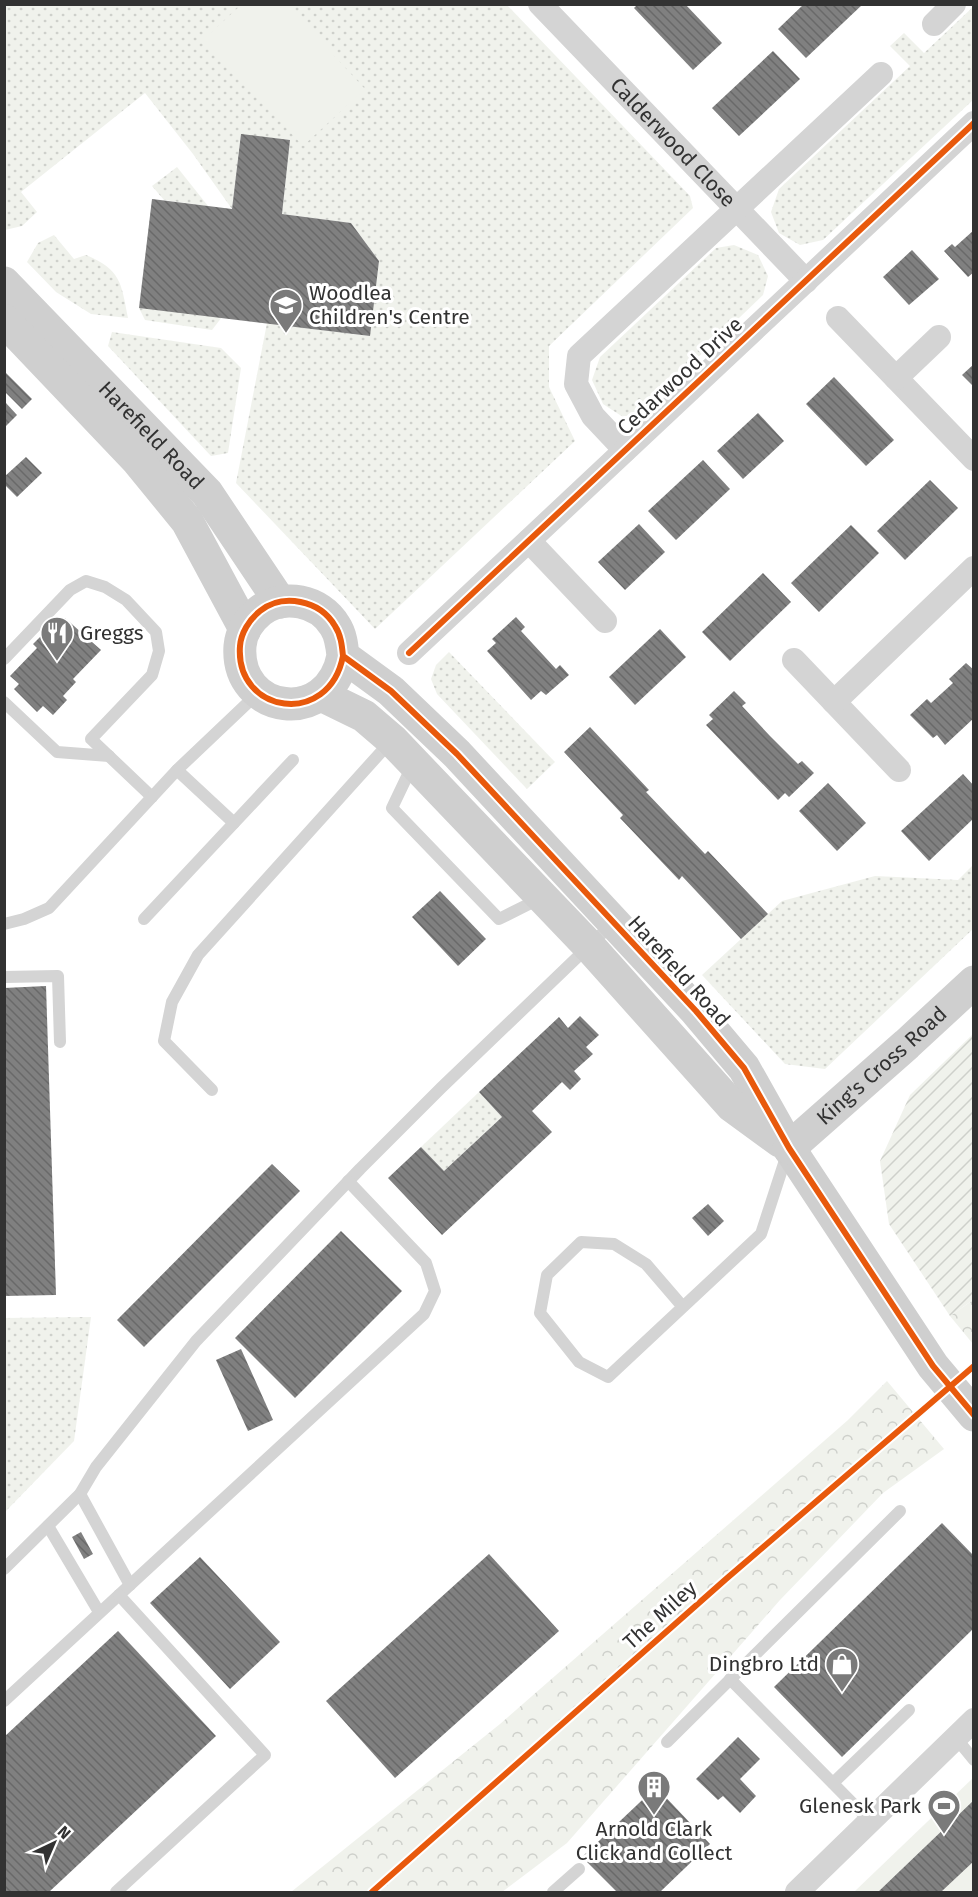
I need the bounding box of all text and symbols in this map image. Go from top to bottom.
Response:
street label: Calderwood Close [605,72,741,213]
place label: Woodlea Children's Centre [309,280,470,330]
school or university icon: Woodlea Children's Centre [268,287,304,334]
street label: Cedarwood Drive [612,311,748,441]
street label: Harefield Road [93,376,210,495]
restaurant icon: Greggs [39,615,75,662]
place label: Greggs [80,620,144,646]
street label: Harefield Road [622,910,736,1032]
street label: King's Cross Road [811,1001,952,1131]
street label: The Miley [618,1575,703,1655]
shop icon: Dingbro Ltd [824,1646,860,1693]
place label: Dingbro Ltd [709,1651,819,1677]
building icon: Arnold Clark Click and Collect [636,1769,672,1816]
sports icon: Glenesk Park [926,1788,962,1835]
place label: Glenesk Park [799,1793,921,1819]
north arrow [24,1813,84,1873]
place label: Arnold Clark Click and Collect [576,1816,733,1866]
text: N [54,1822,74,1843]

